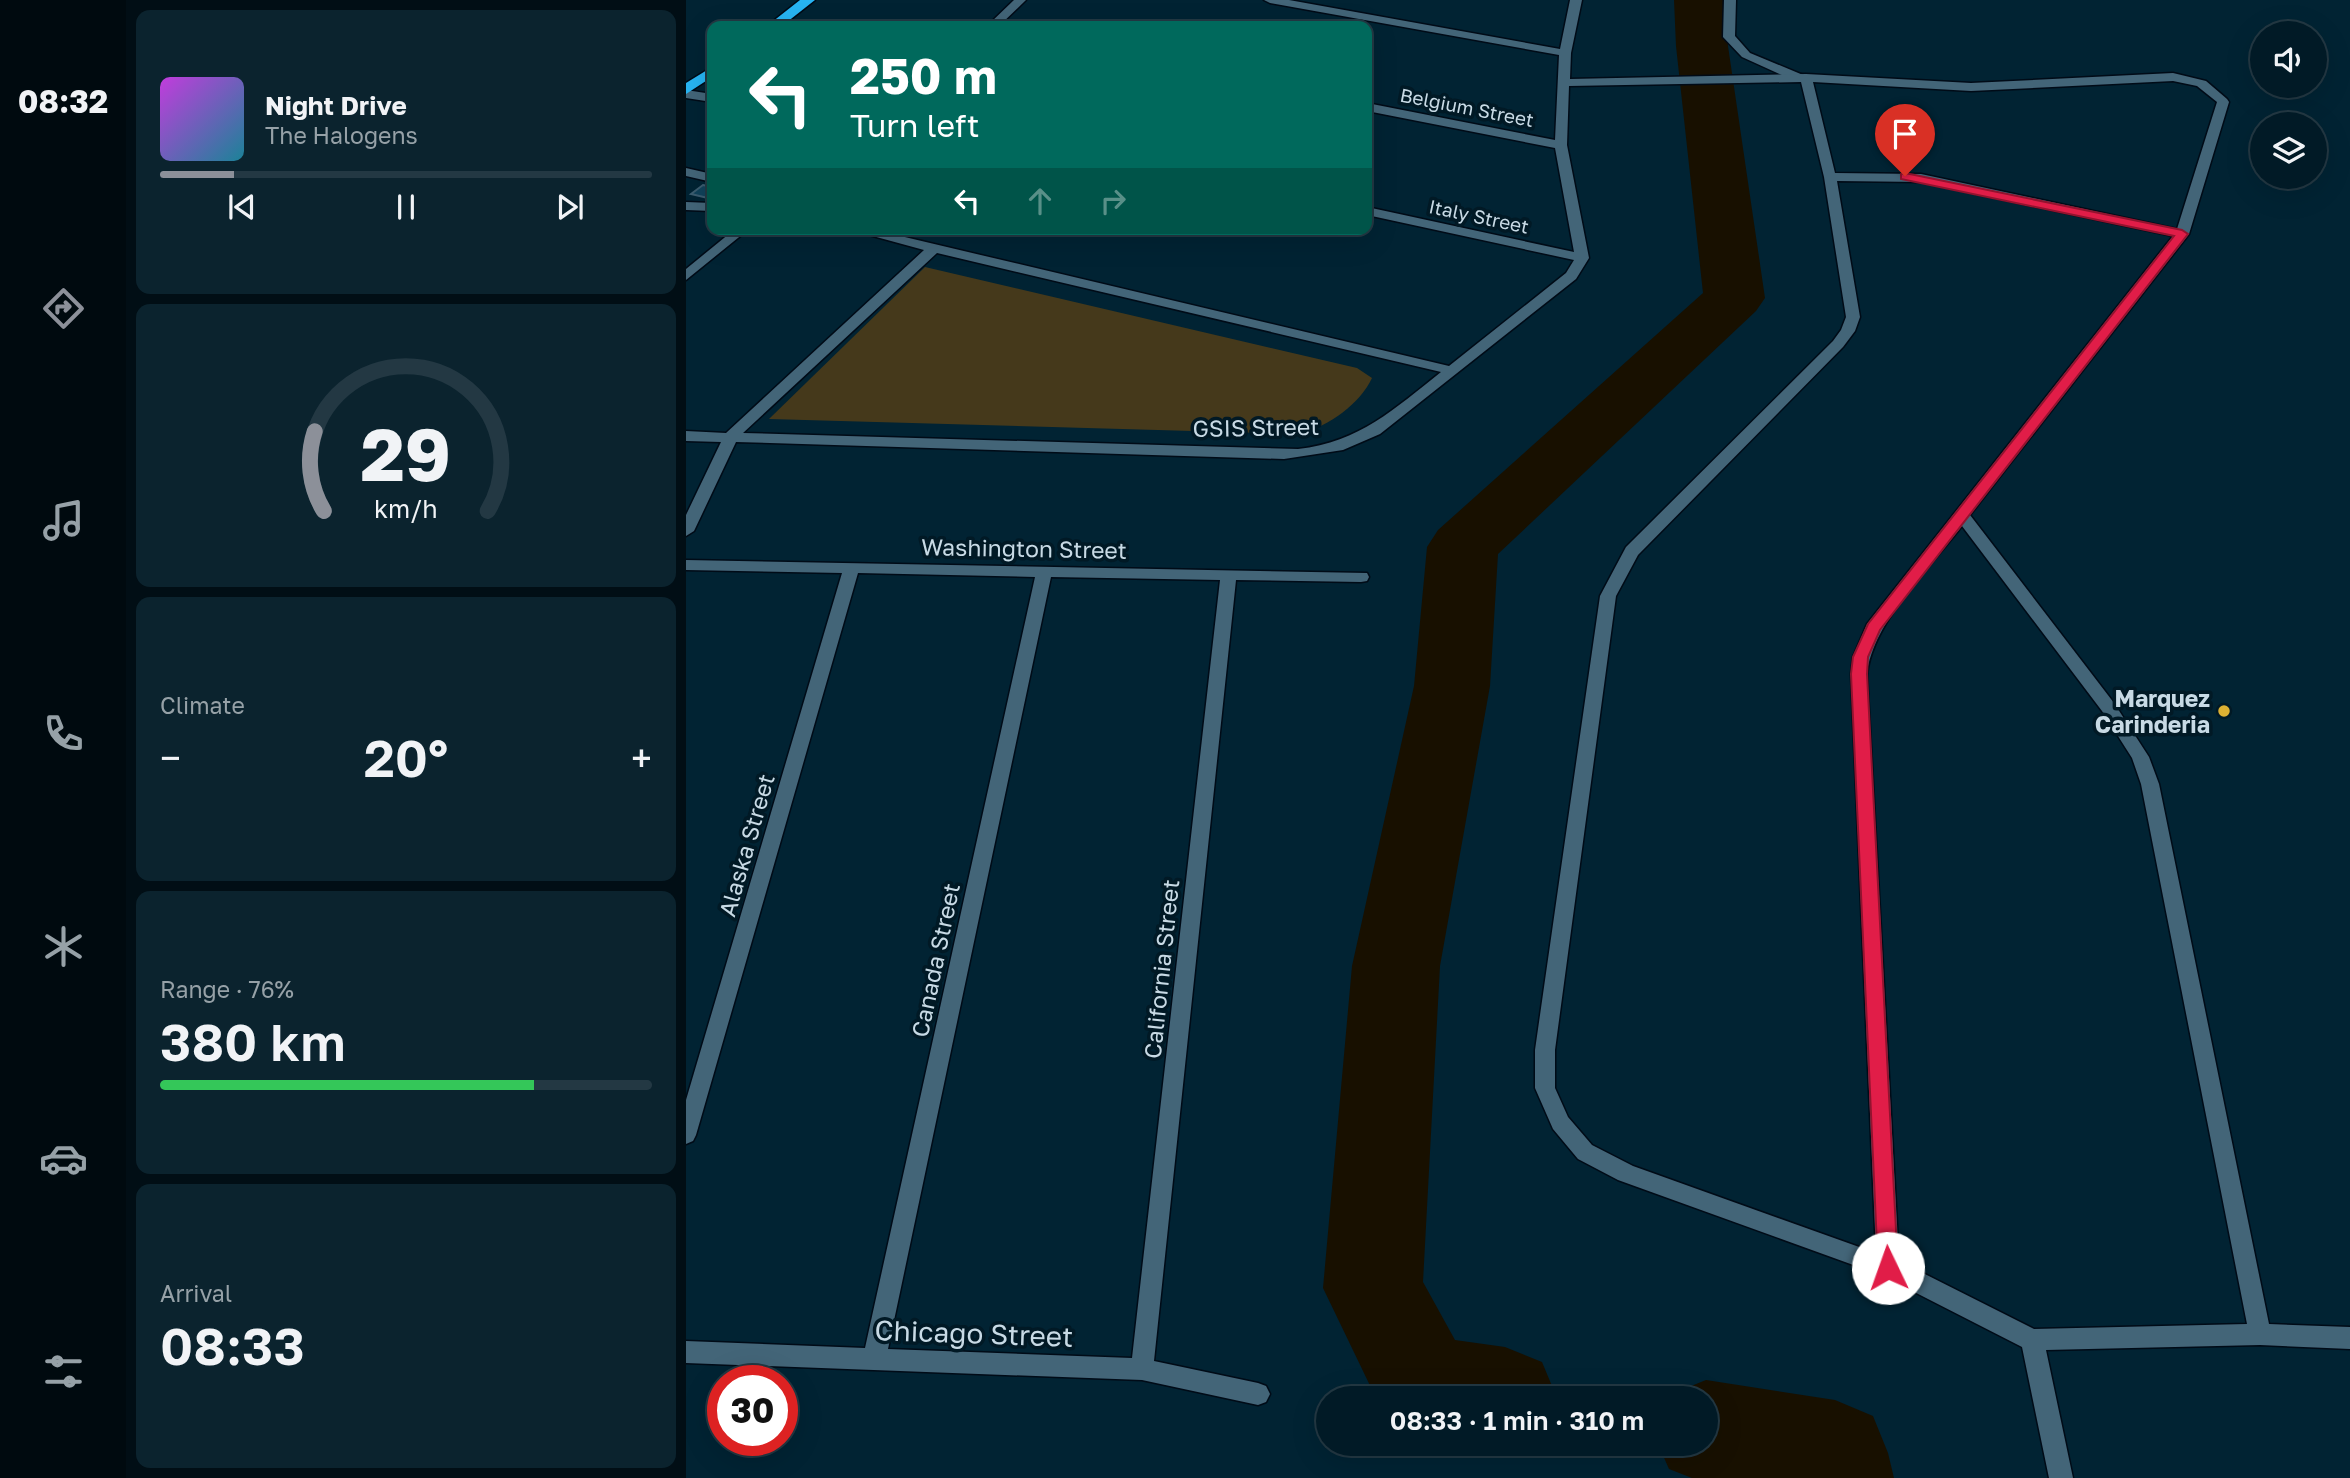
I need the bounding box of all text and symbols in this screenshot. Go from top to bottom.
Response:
map controls [2250,21,2327,189]
button: sound [2250,21,2327,98]
text: 250 m [850,46,997,105]
icon: left [735,49,826,140]
text: 08:32 [18,82,108,120]
street label: Belgium Street [1398,83,1536,131]
text: Night Drive [265,90,407,121]
pin [1875,104,1935,176]
text: Turn left [850,106,979,144]
button: layers [2250,112,2327,189]
icon: arrive [1886,115,1924,153]
text: The Halogens [265,121,418,149]
icon: left [948,182,986,220]
icon: ahead [1021,182,1059,220]
icon: right [1094,182,1132,220]
icon: previous [223,188,261,226]
icon: pause [387,188,425,226]
icon: next [551,188,589,226]
street label: Italy Street [1427,194,1531,238]
icon: directions [39,284,88,333]
text: 29 [361,411,451,498]
street label: GSIS Street [1192,412,1320,442]
text: km/h [374,493,438,524]
icon: music [39,496,88,545]
street label: Washington Street [921,532,1127,564]
place label: Marquez Carinderia [2095,684,2210,738]
text: Climate [160,691,245,719]
marker: Marquez Carinderia [2216,703,2232,719]
icon: phone [39,709,88,758]
text: 20° [364,726,448,788]
text: − [160,735,181,780]
text: + [631,735,652,780]
street label: Alaska Street [712,770,780,920]
street label: California Street [1138,878,1184,1060]
street label: Canada Street [905,880,965,1040]
icon: climate [39,922,88,971]
text: Range · 76% [160,975,294,1003]
text: 380 km [160,1010,346,1072]
icon: car [39,1134,88,1183]
position arrow [1851,1231,1925,1305]
text: Arrival [160,1279,232,1307]
street label: Chicago Street [874,1313,1074,1353]
text: 08:33 [160,1314,305,1376]
icon: filters [39,1347,88,1396]
speed limit sign: 30 [707,1365,798,1456]
text: 08:33 · 1 min · 310 m [1390,1405,1644,1436]

